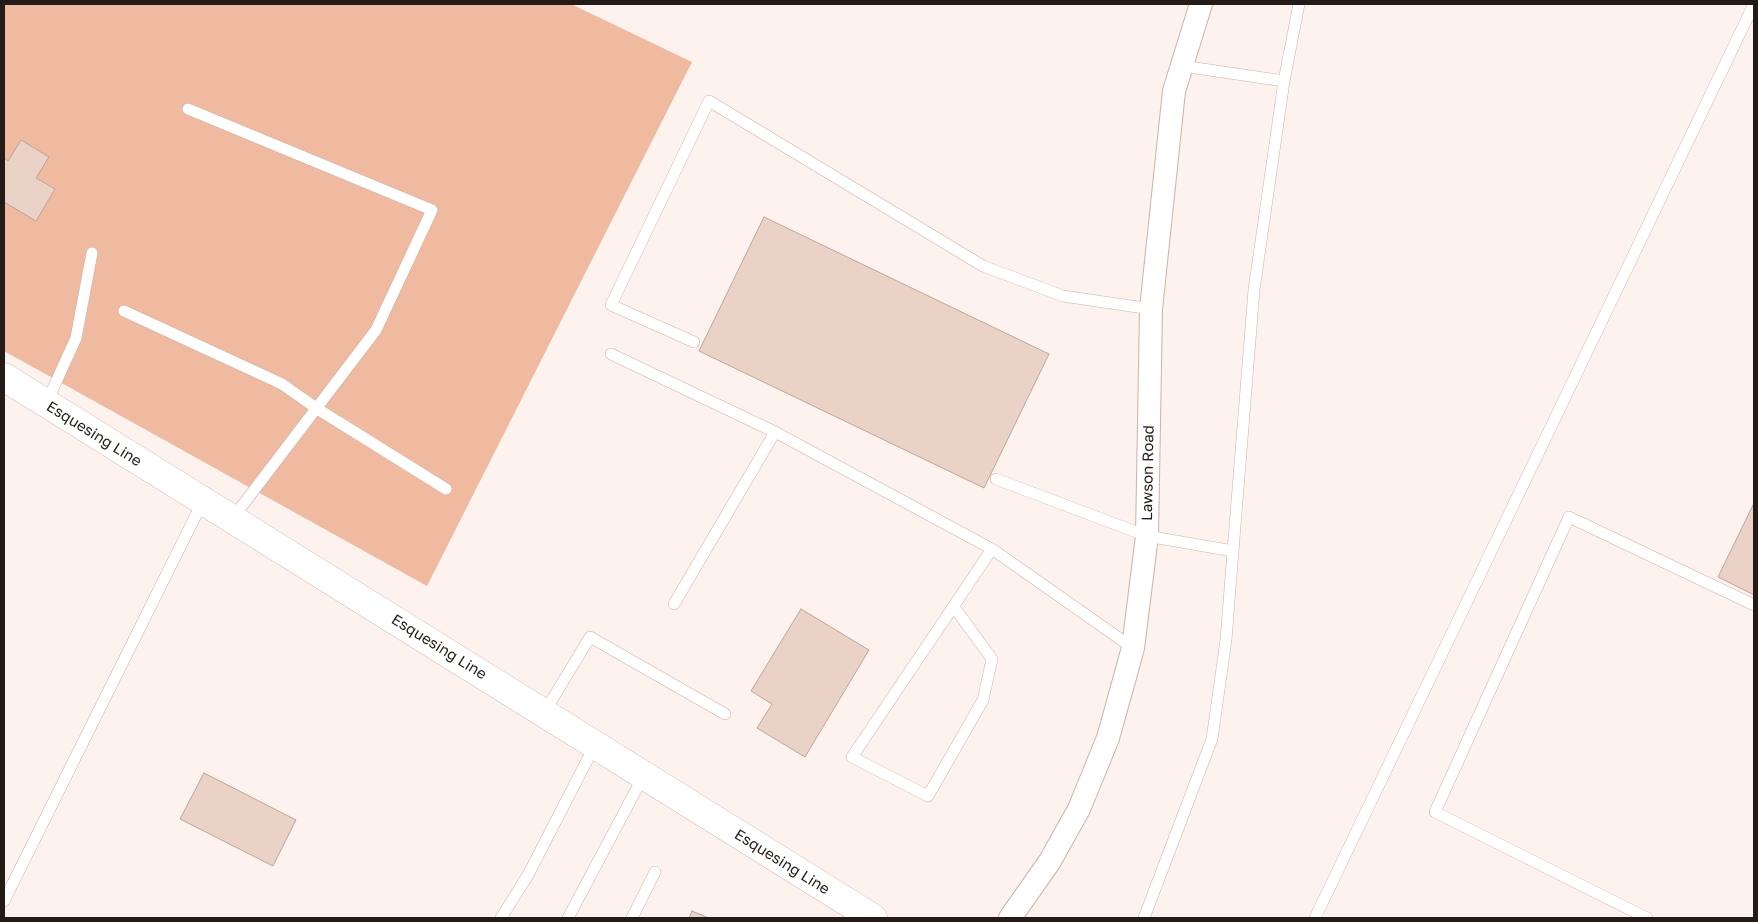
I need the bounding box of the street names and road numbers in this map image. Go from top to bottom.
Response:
street label: Esquesing Line [43,398,145,470]
street label: Lawson Road [1138,425,1158,521]
street label: Esquesing Line [388,611,490,683]
street label: Esquesing Line [731,826,833,898]

